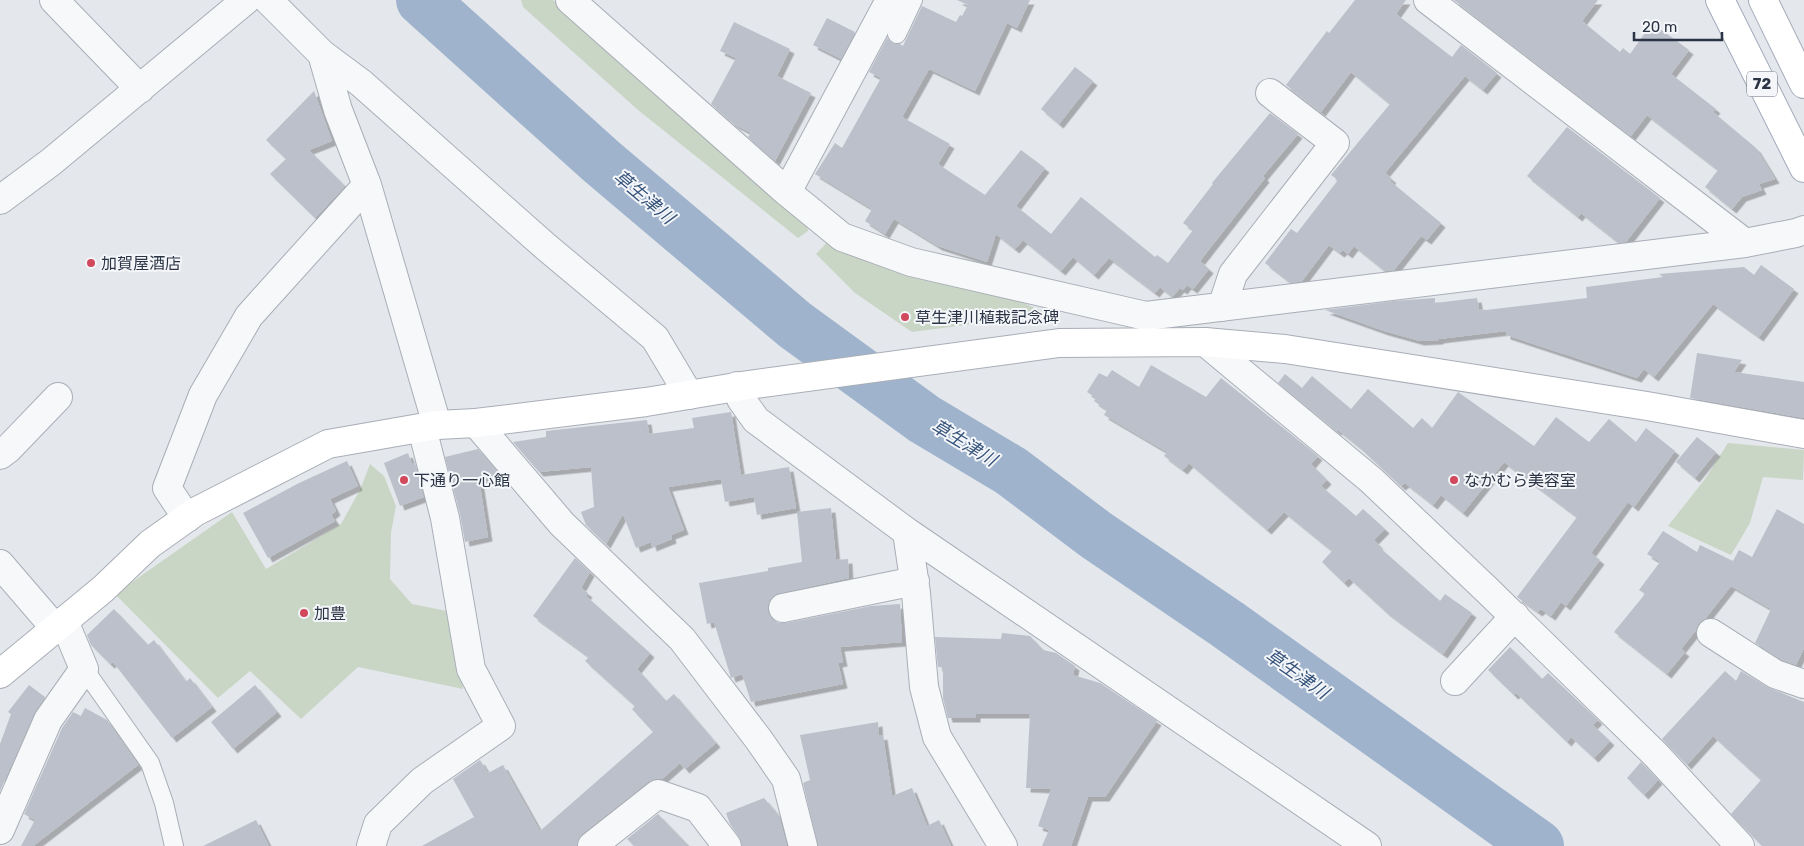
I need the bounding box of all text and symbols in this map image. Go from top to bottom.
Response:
scale bar [1634,10,1722,42]
text: 20 m [1642,18,1677,36]
road number: 72 [1747,72,1777,96]
water label: 草生津川 [609,165,680,230]
place label: 加賀屋酒店 [101,254,181,273]
marker: 加賀屋酒店 [85,257,97,269]
place label: 草生津川植栽記念碑 [915,308,1059,327]
marker: 草生津川植栽記念碑 [899,311,911,323]
water label: 草生津川 [927,415,1002,472]
place label: 下通り一心館 [414,471,510,490]
place label: なかむら美容室 [1464,471,1576,490]
marker: 下通り一心館 [398,474,410,486]
marker: なかむら美容室 [1448,474,1460,486]
place label: 加豊 [314,604,346,623]
marker: 加豊 [298,607,310,619]
water label: 草生津川 [1261,644,1334,705]

